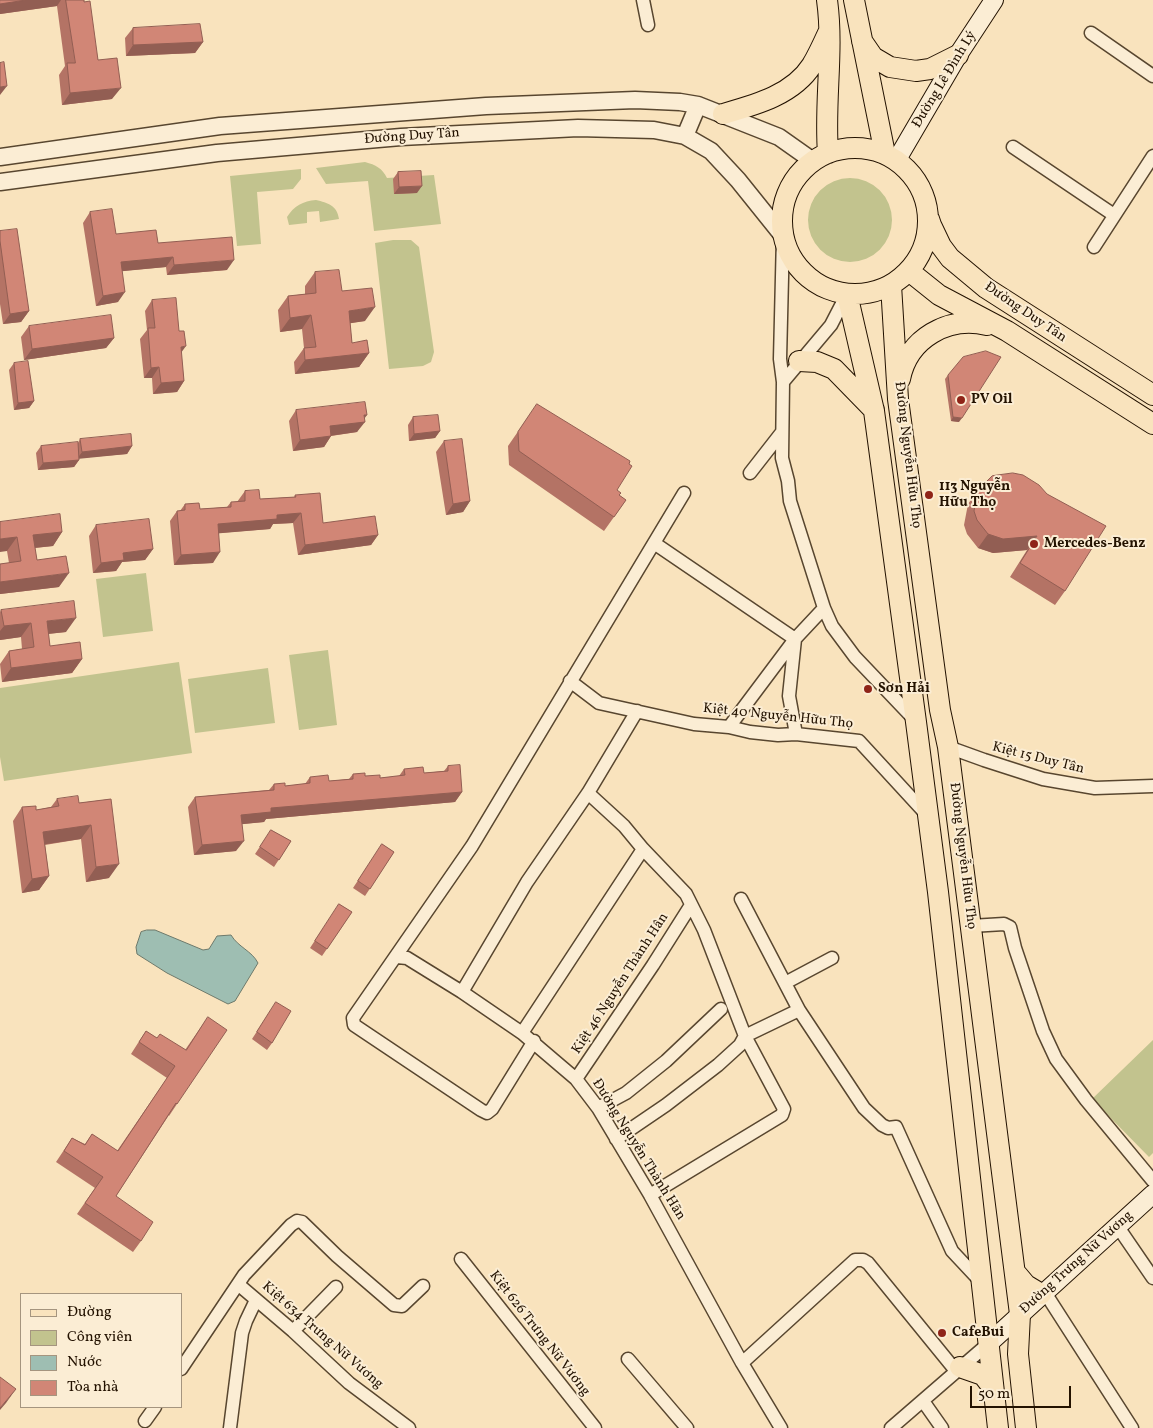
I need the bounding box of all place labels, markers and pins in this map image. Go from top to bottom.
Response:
place label: PV Oil [971,392,1013,408]
marker: PV Oil [955,394,967,406]
place label: 113 Nguyễn Hữu Thọ [939,479,1010,512]
marker: 113 Nguyễn Hữu Thọ [923,489,935,501]
place label: Mercedes-Benz [1044,536,1145,552]
marker: Mercedes-Benz [1028,538,1040,550]
place label: Sơn Hải [878,681,930,697]
marker: Sơn Hải [862,683,874,695]
place label: CafeBui [952,1325,1004,1341]
marker: CafeBui [936,1327,948,1339]

